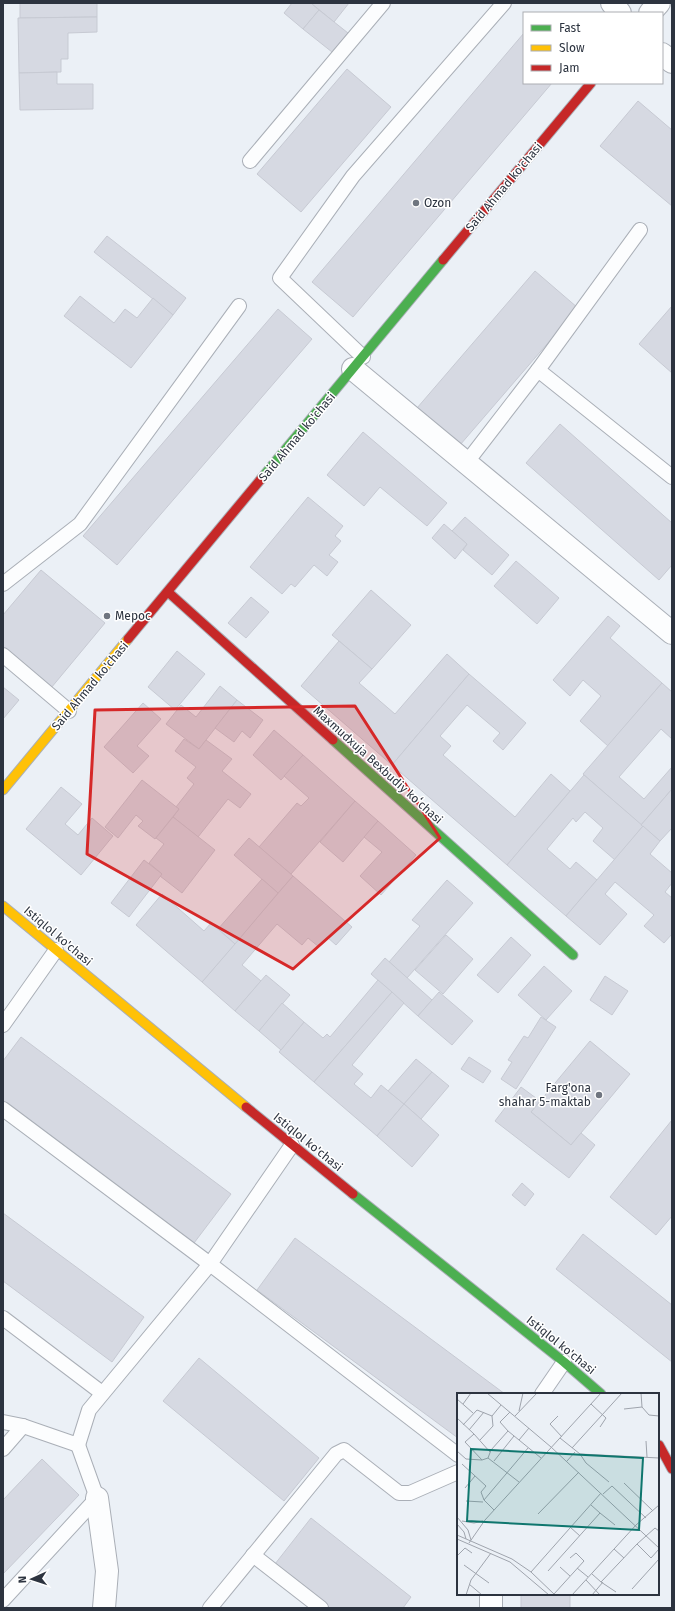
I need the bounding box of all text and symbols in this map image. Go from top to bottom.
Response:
legend [523,12,663,84]
text: Fast [559,21,581,35]
text: Slow [559,41,585,55]
text: Jam [559,61,579,75]
street label: Said Ahmad ko'chasi [463,140,545,234]
place label: Ozon [424,196,451,210]
marker: Ozon [411,198,421,208]
street label: Said Ahmad ko'chasi [256,390,338,484]
place label: Мерос [115,609,151,623]
marker: Мерос [102,611,112,621]
street label: Said Ahmad ko'chasi [49,639,131,733]
street label: Maxmudxuja Bexbudiy koʻchasi [311,703,446,827]
street label: Istiqlol ko'chasi [21,903,95,969]
place label: Farg'ona shahar 5-maktab [499,1081,591,1109]
marker: Farg'ona shahar 5-maktab [594,1090,604,1100]
street label: Istiqlol ko'chasi [271,1110,345,1174]
street label: Istiqlol ko'chasi [524,1313,598,1377]
inset map [457,1393,659,1595]
north arrow [12,1559,52,1599]
text: N [16,1576,29,1583]

